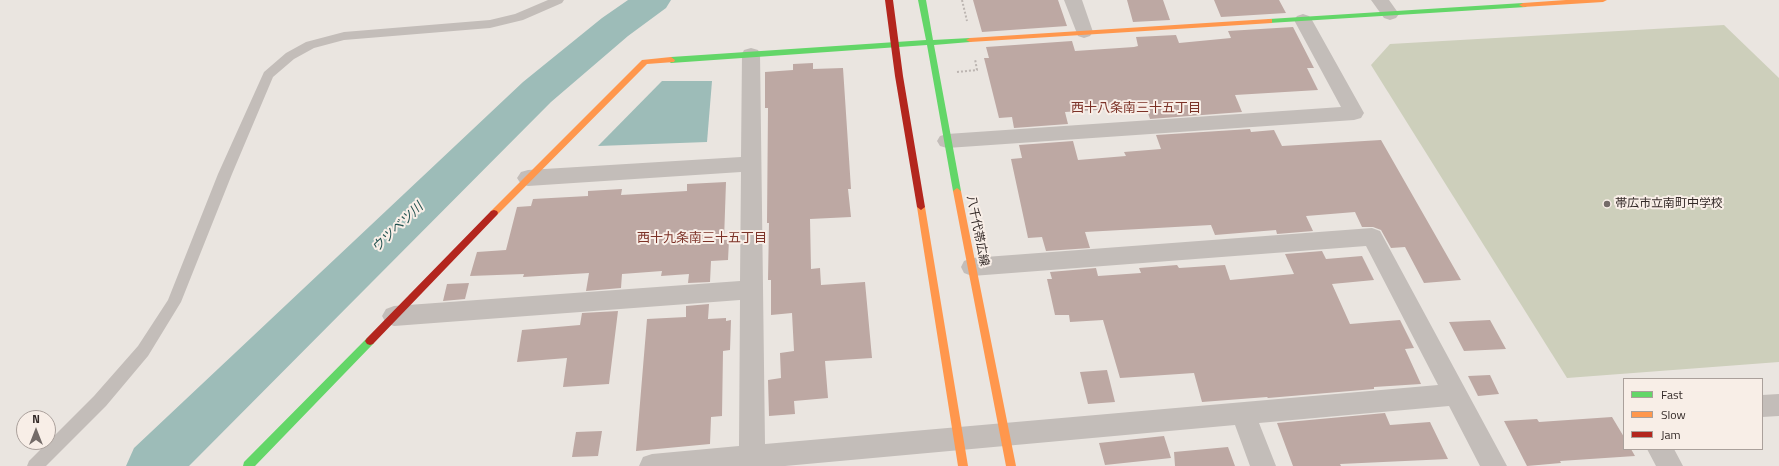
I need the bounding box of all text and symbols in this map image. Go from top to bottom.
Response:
district label: 西十八条南三十五丁目 [1071,101,1201,117]
street label: 八千代帯広線 [963,194,991,268]
place label: 帯広市立南町中学校 [1615,197,1723,211]
marker: 帯広市立南町中学校 [1602,199,1612,209]
water label: ウツベツ川 [369,200,427,256]
district label: 西十九条南三十五丁目 [637,231,767,247]
legend [1623,378,1763,450]
text: Fast [1661,385,1683,404]
text: Slow [1661,405,1686,424]
north arrow [16,410,56,450]
text: N [32,411,40,427]
text: Jam [1661,425,1681,444]

